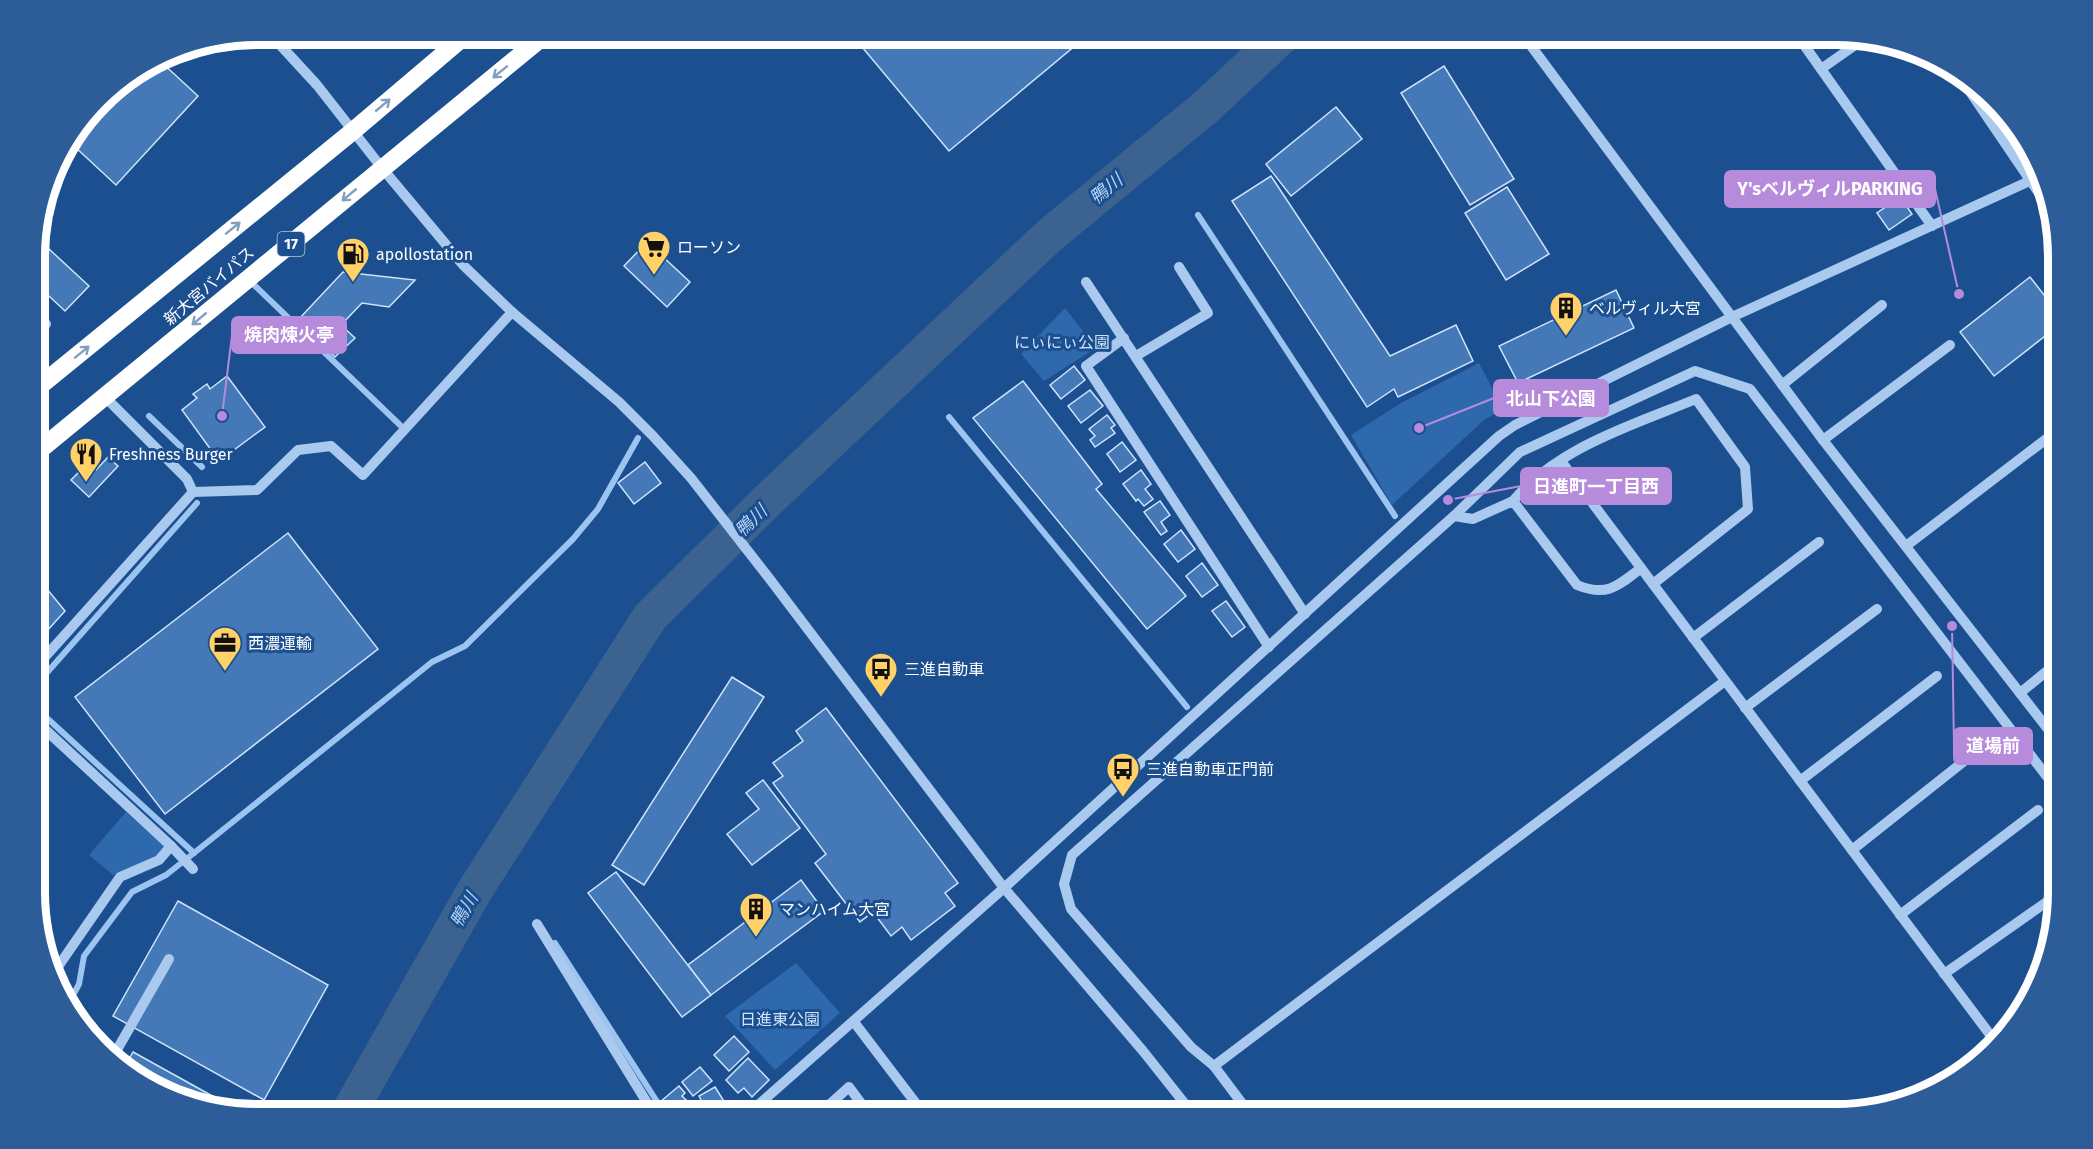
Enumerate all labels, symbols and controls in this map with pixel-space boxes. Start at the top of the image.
one-way arrow [492,65,508,78]
one-way arrow [375,98,391,111]
water label: 鴨川 [1085,168,1128,209]
callout: Y'sベルヴィルPARKING [1725,171,1935,207]
text: Y'sベルヴィルPARKING [1736,178,1923,200]
one-way arrow [341,189,357,202]
one-way arrow [225,222,241,235]
supermarket icon: ローソン [636,229,672,276]
road number: 17 [278,232,304,256]
fuel station icon: apollostation [335,236,371,283]
place label: ローソン [677,238,741,257]
street label: 新大宮バイパス [160,243,258,329]
place label: apollostation [376,245,473,264]
building icon: ベルヴィル大宮 [1548,290,1584,337]
place label: ベルヴィル大宮 [1589,299,1701,318]
one-way arrow [191,313,207,326]
callout: 焼肉煉火亭 [232,317,346,353]
text: 焼肉煉火亭 [244,324,334,346]
park label: にぃにぃ公園 [1014,333,1110,352]
one-way arrow [73,345,89,358]
callout: 北山下公園 [1494,380,1608,416]
text: 北山下公園 [1506,388,1596,410]
restaurant icon: Freshness Burger [68,436,104,483]
place label: Freshness Burger [109,445,233,464]
callout: 日進町一丁目西 [1521,468,1671,504]
text: 日進町一丁目西 [1533,476,1659,498]
water label: 鴨川 [730,499,773,541]
office icon: 西濃運輸 [207,625,243,672]
place label: 西濃運輸 [248,634,312,653]
bus stop icon: 三進自動車 [863,651,899,698]
place label: 三進自動車 [904,660,984,679]
callout: 道場前 [1954,728,2032,764]
text: 道場前 [1966,735,2020,757]
bus stop icon: 三進自動車正門前 [1105,751,1141,798]
place label: 三進自動車正門前 [1146,760,1274,779]
water label: 鴨川 [445,887,484,931]
building icon: マンハイム大宮 [738,891,774,938]
place label: マンハイム大宮 [779,900,890,919]
park label: 日進東公園 [740,1010,820,1029]

